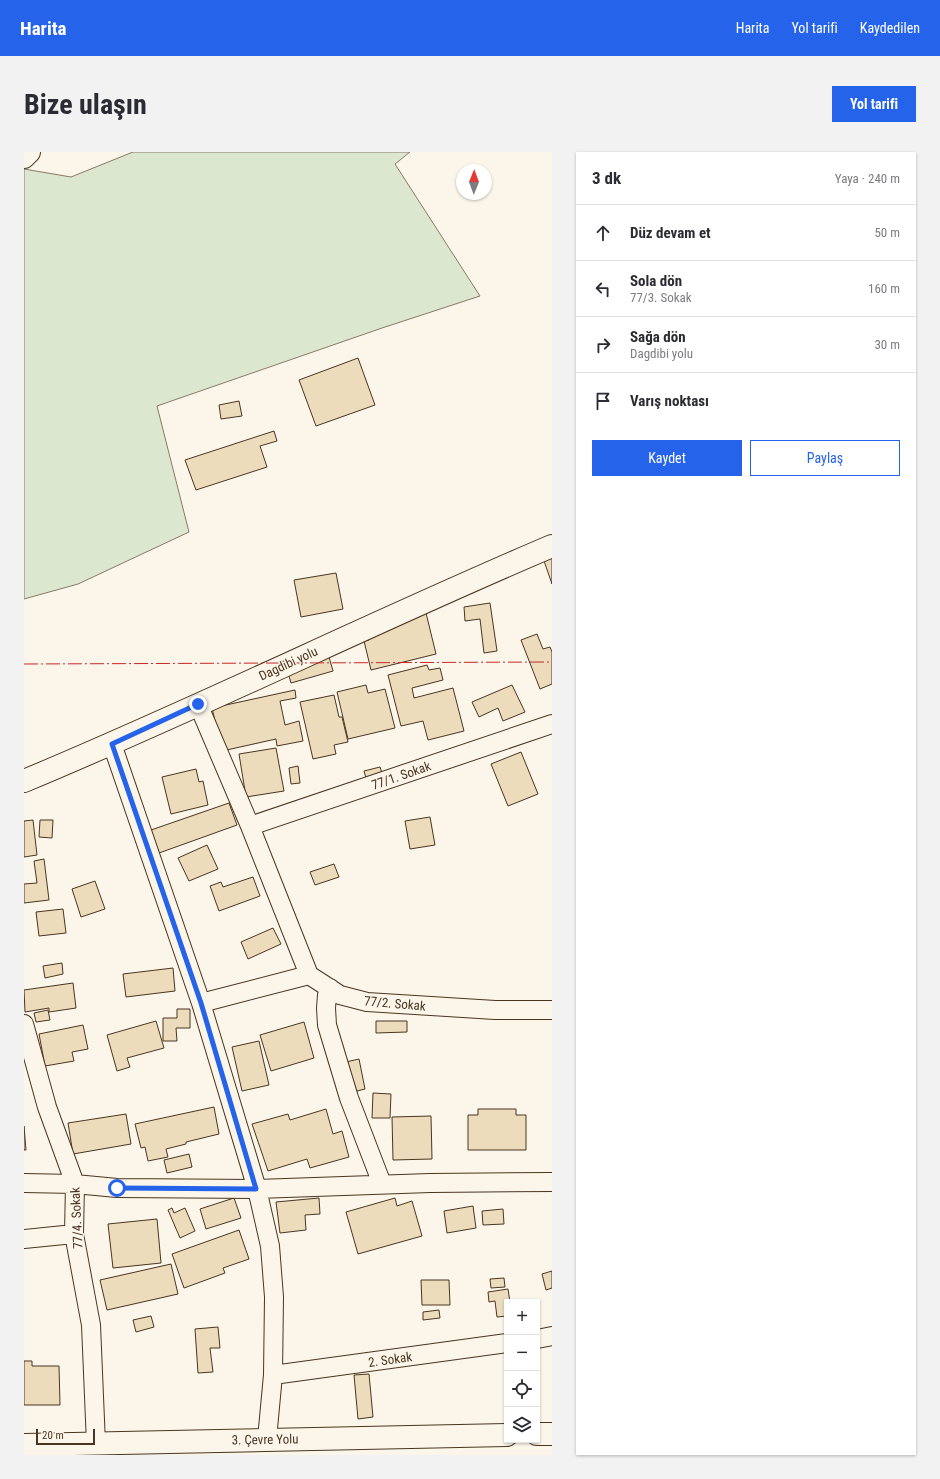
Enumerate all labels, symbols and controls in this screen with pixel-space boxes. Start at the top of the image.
text: Harita [20,17,66,40]
text: Harita [736,20,769,36]
text: Yol tarifi [791,20,838,36]
text: Kaydedilen [860,20,920,36]
button: Yol tarifi [832,86,916,122]
text: Bize ulaşın [24,88,147,121]
north arrow [456,164,492,200]
text: 3 dk [592,168,621,188]
text: Yaya · 240 m [835,171,900,186]
icon: ahead [592,222,614,244]
text: Düz devam et [630,224,711,242]
text: 50 m [874,225,900,240]
text: Sola dön [630,272,682,290]
icon: left [592,278,614,300]
text: 160 m [868,281,900,296]
text: 77/3. Sokak [630,290,692,305]
text: Sağa dön [630,328,686,346]
icon: right [592,334,614,356]
text: 30 m [874,337,900,352]
text: Dagdibi yolu [630,346,693,361]
icon: arrive [592,390,614,412]
text: Varış noktası [630,392,709,410]
button: Kaydet [592,440,742,476]
button: Paylaş [750,440,900,476]
street label: Dagdibi yolu [257,643,320,684]
route end [189,695,207,713]
street label: 77/1. Sokak [370,758,433,793]
street label: 77/2. Sokak [364,993,426,1014]
route start [108,1179,126,1197]
street label: 77/4. Sokak [67,1187,86,1249]
map controls [504,1299,540,1443]
button: + [504,1299,540,1335]
button: − [504,1335,540,1371]
street label: 2. Sokak [367,1349,413,1370]
button: locate [504,1371,540,1407]
button: layers [504,1407,540,1443]
scale bar [36,1427,95,1446]
text: 20 m [42,1429,64,1442]
street label: 3. Çevre Yolu [231,1431,299,1448]

